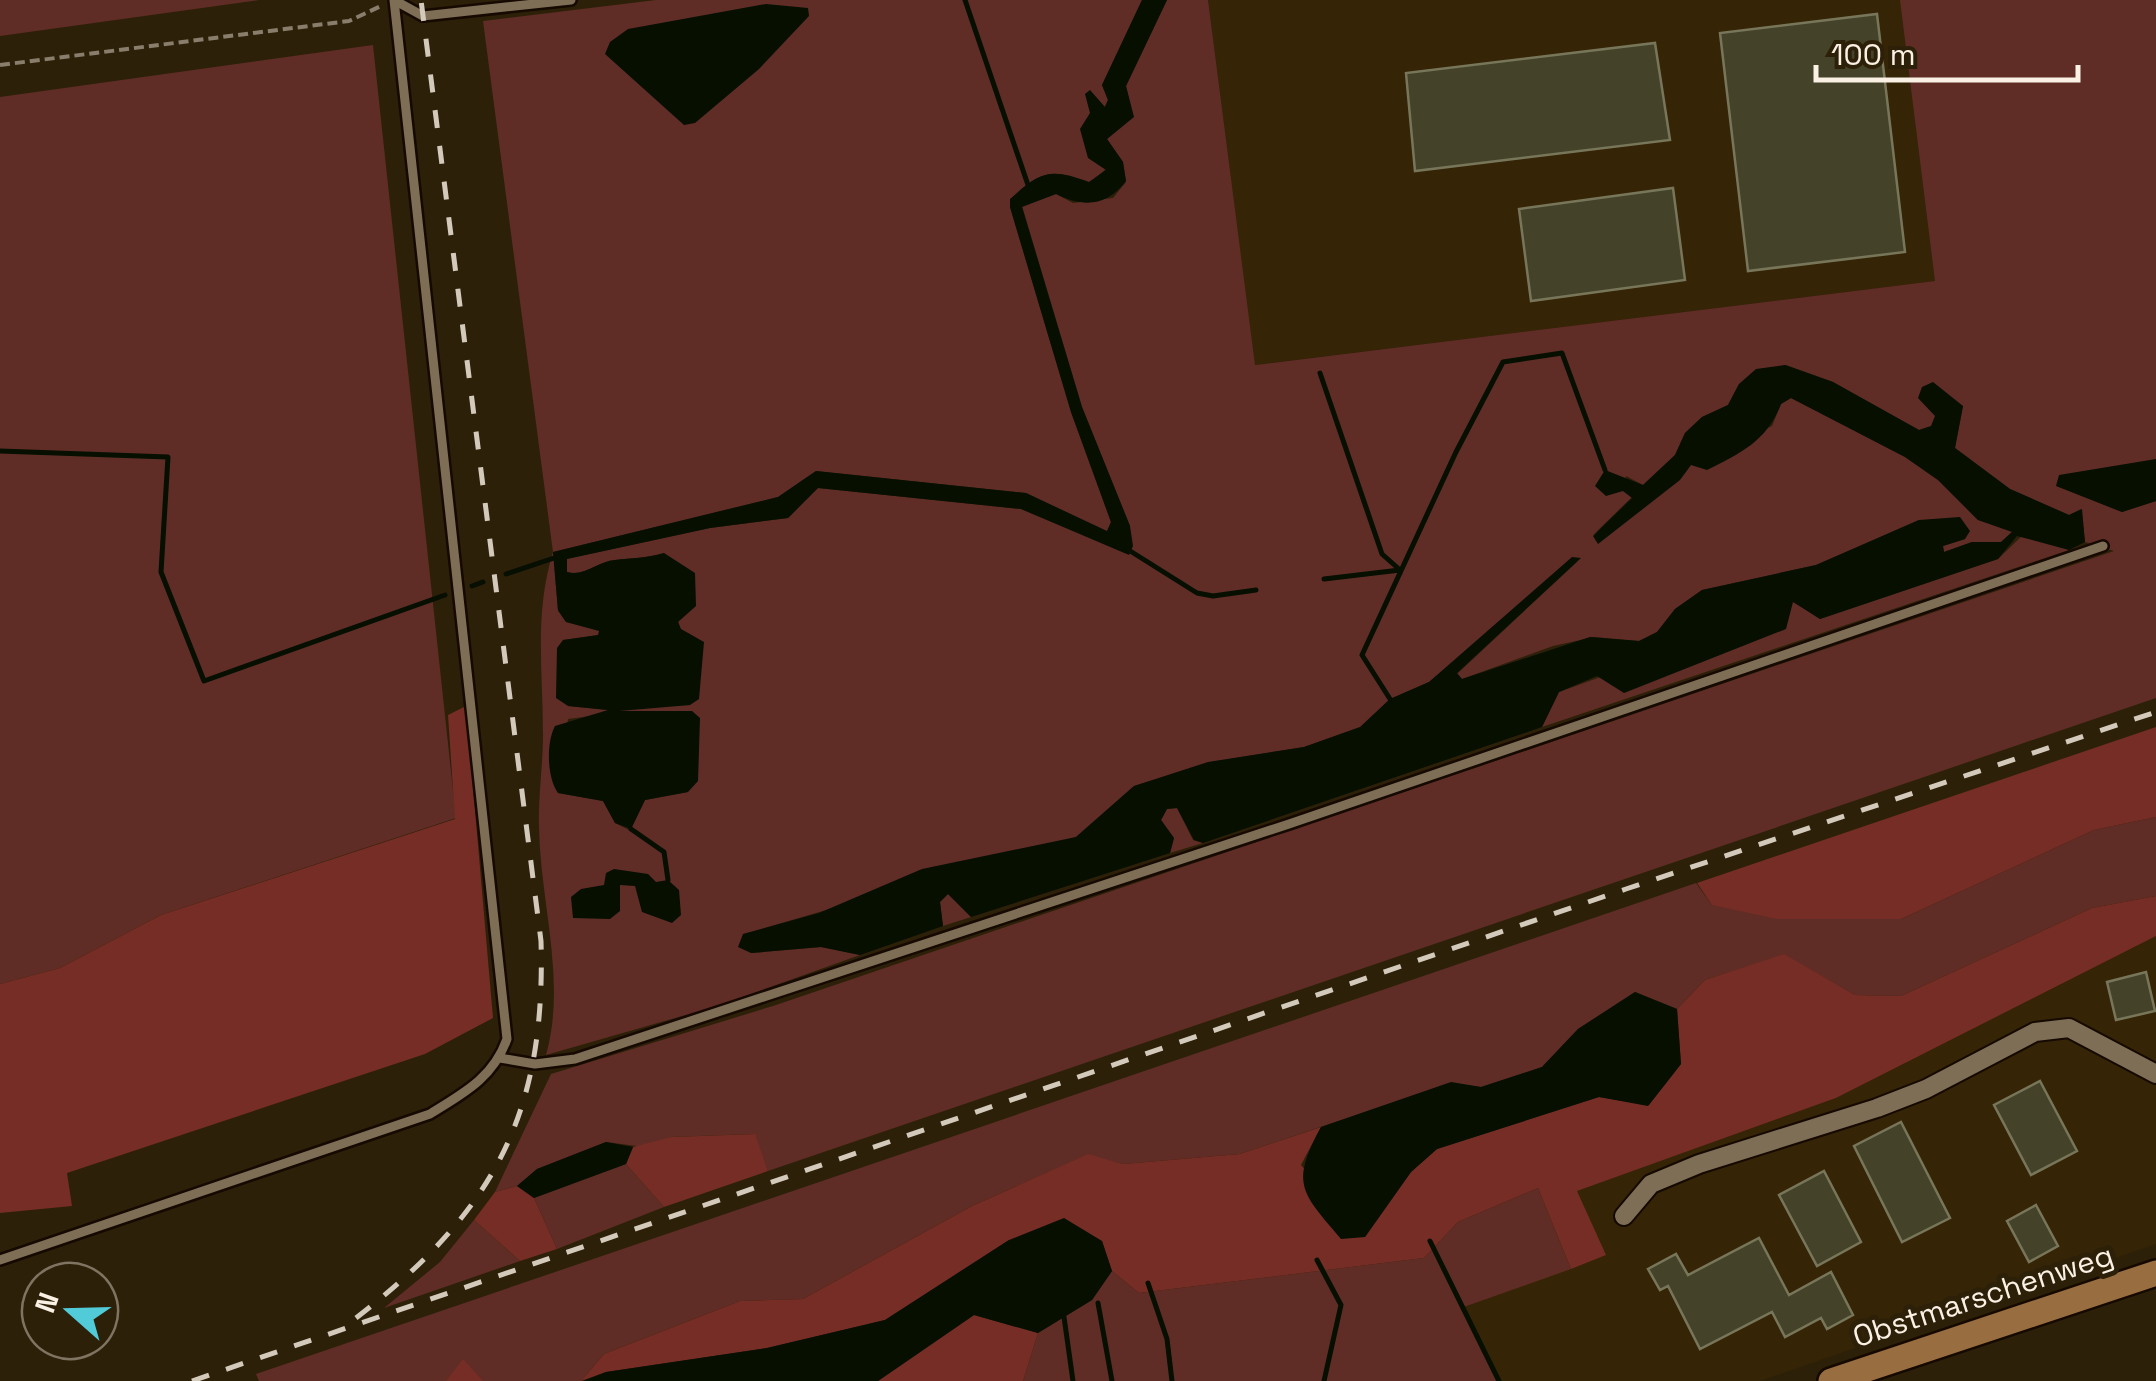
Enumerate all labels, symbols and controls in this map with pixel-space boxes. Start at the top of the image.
scale bar [1816,20,2078,82]
text: 100 m [1831,35,1916,74]
street label: Obstmarschenweg [1848,1235,2118,1356]
north arrow [20,1261,120,1361]
text: N [26,1287,67,1317]

